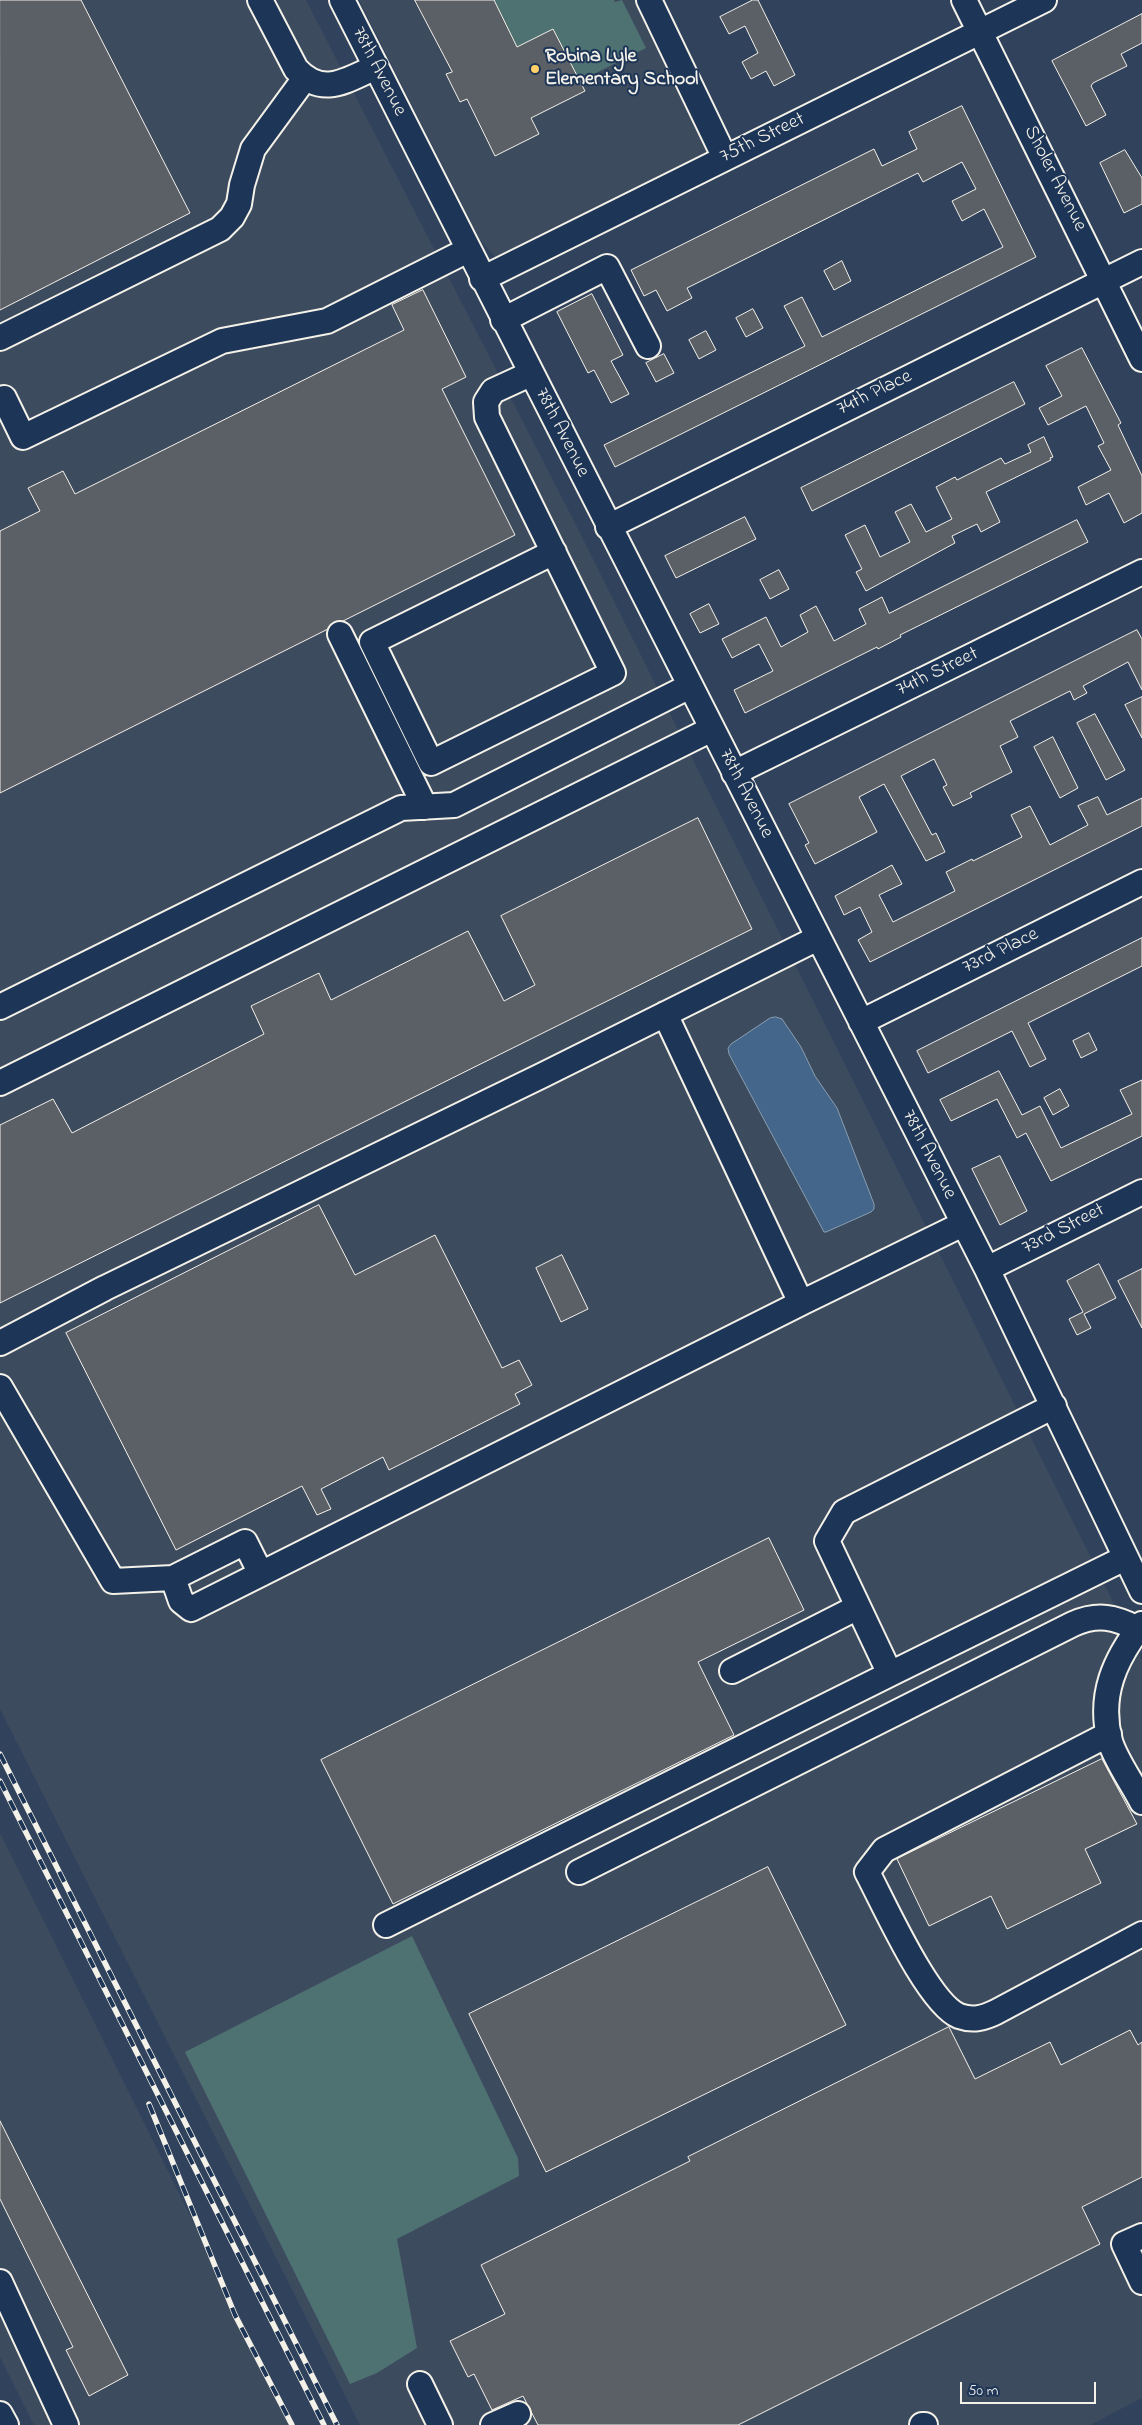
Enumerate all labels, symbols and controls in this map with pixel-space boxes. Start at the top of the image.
street label: 78th Avenue [345,23,411,121]
place label: Robina Lyle Elementary School [545,46,698,93]
marker: Robina Lyle Elementary School [529,63,541,75]
street label: 75th Street [717,108,809,170]
street label: Sholer Avenue [1017,122,1091,236]
street label: 74th Place [834,366,916,422]
street label: 78th Avenue [528,384,594,482]
street label: 74th Street [893,643,983,703]
street label: 78th Avenue [712,745,778,843]
street label: 73rd Place [959,923,1043,981]
street label: 78th Avenue [895,1106,961,1204]
street label: 73rd Street [1019,1199,1109,1261]
scale bar [962,2372,1098,2404]
text: 50 m [968,2380,998,2402]

